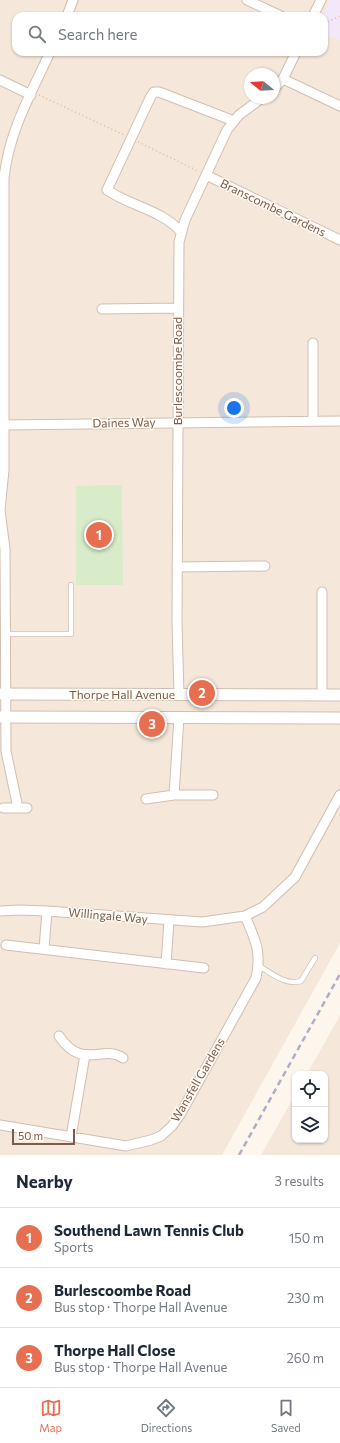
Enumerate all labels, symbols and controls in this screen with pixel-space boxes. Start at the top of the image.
search box [12,12,328,56]
icon: search [26,23,48,45]
text: Search here [58,25,137,43]
north arrow [244,68,280,104]
street label: Branscombe Gardens [218,175,328,239]
street label: Burlescoombe Road [170,317,184,425]
your location [224,398,244,418]
street label: Daines Way [92,414,156,430]
pin: 1 [86,520,112,550]
pin: 2 [189,678,215,708]
street label: Thorpe Hall Avenue [69,687,175,701]
pin: 3 [139,709,165,739]
street label: Willingale Way [68,905,148,925]
street label: Wansfell Gardens [167,1035,227,1124]
map controls [292,1071,328,1143]
button: locate [292,1071,328,1107]
button: layers [292,1107,328,1143]
scale bar [12,1127,75,1146]
text: 50 m [18,1129,43,1142]
text: Nearby [16,1171,73,1192]
text: 3 results [275,1173,324,1189]
text: Southend Lawn Tennis Club [54,1221,244,1239]
text: 1 [26,1230,32,1246]
text: 150 m [289,1230,324,1246]
text: Sports [54,1239,94,1255]
text: Burlescoombe Road [54,1281,191,1299]
text: 2 [25,1290,33,1306]
text: 230 m [287,1290,324,1306]
text: Bus stop · Thorpe Hall Avenue [54,1299,227,1315]
text: Thorpe Hall Close [54,1341,175,1359]
text: 3 [25,1350,33,1366]
text: 260 m [287,1350,324,1366]
text: Bus stop · Thorpe Hall Avenue [54,1359,227,1375]
tab: Map [39,1397,62,1434]
tab: Directions [141,1397,192,1434]
tab: Saved [271,1397,301,1434]

